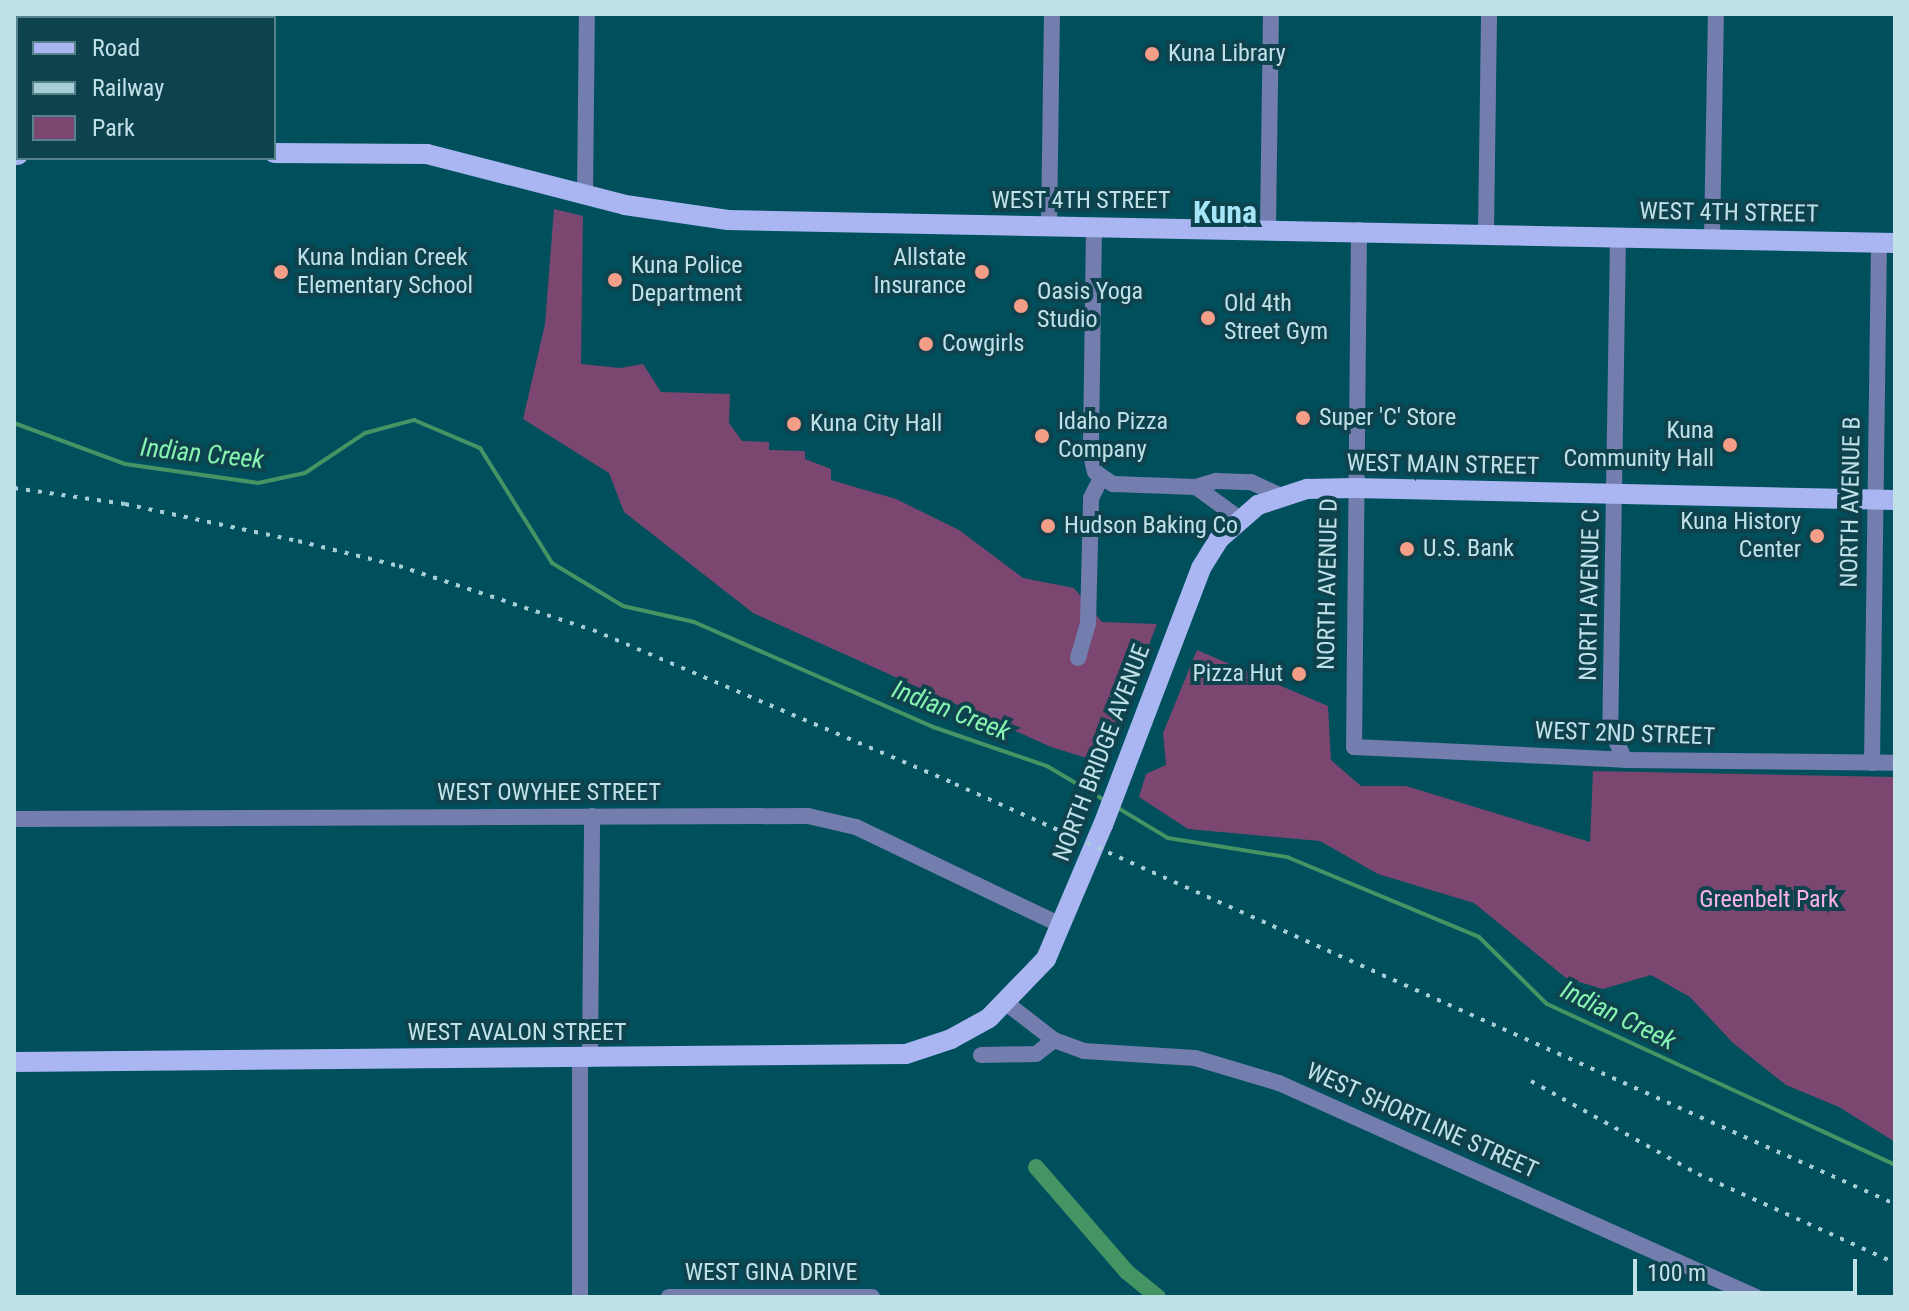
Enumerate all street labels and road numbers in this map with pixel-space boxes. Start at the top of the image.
street label: WEST 4TH STREET [991,187,1171,215]
street label: WEST 4TH STREET [1639,197,1819,229]
street label: NORTH AVENUE B [1835,416,1867,588]
street label: WEST MAIN STREET [1346,449,1540,481]
street label: NORTH AVENUE D [1312,498,1344,670]
street label: NORTH AVENUE C [1574,509,1606,681]
street label: NORTH BRIDGE AVENUE [1047,641,1157,865]
street label: WEST 2ND STREET [1534,716,1716,752]
street label: WEST OWYHEE STREET [437,779,661,807]
street label: WEST AVALON STREET [407,1019,627,1047]
street label: WEST SHORTLINE STREET [1302,1057,1542,1185]
street label: WEST GINA DRIVE [684,1259,858,1287]

